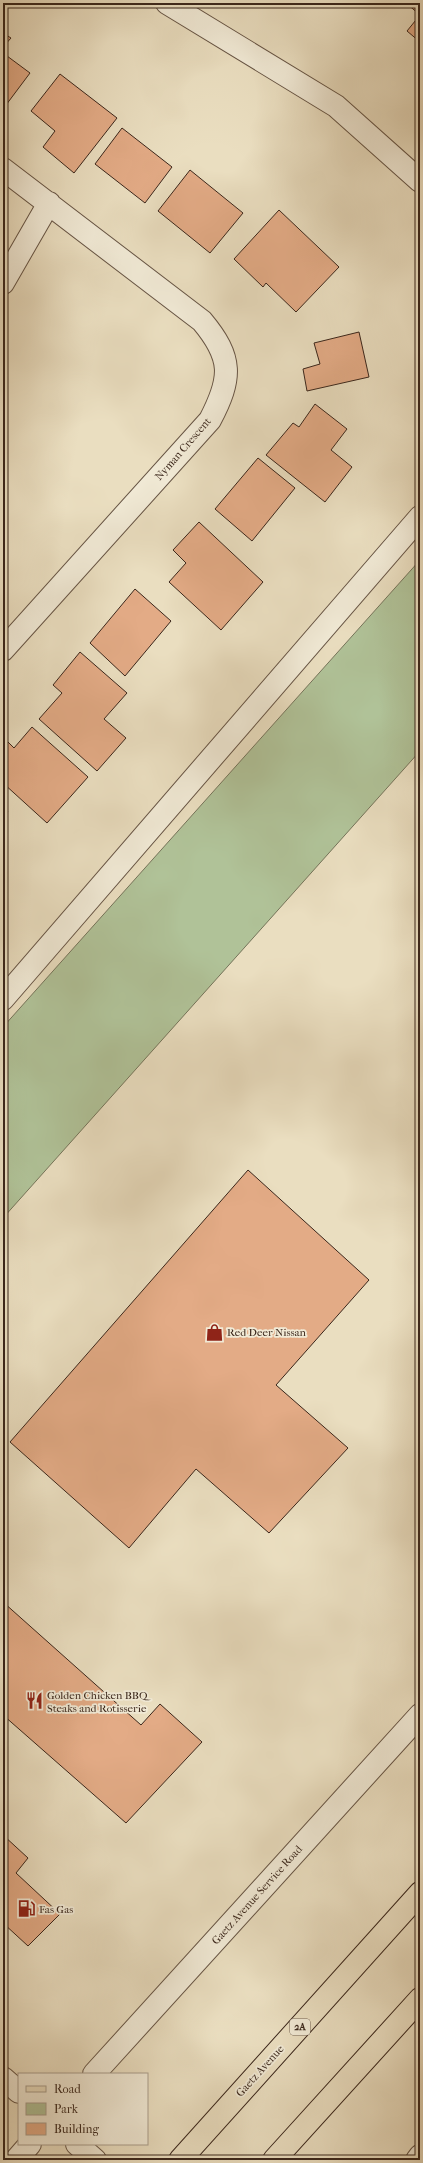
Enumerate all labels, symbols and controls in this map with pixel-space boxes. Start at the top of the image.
street label: Nyman Crescent [152,415,214,483]
shop icon: Red Deer Nissan [204,1322,224,1342]
place label: Red Deer Nissan [227,1326,307,1339]
place label: Golden Chicken BBQ Steaks and Rotisserie [47,1689,151,1715]
restaurant icon: Golden Chicken BBQ Steaks and Rotisserie [24,1691,44,1711]
street label: Gaetz Avenue Service Road [209,1842,306,1947]
fuel station icon: Fas Gas [16,1899,36,1919]
place label: Fas Gas [39,1903,73,1916]
road number: 2A [290,2019,310,2035]
street label: Gaetz Avenue [233,2042,287,2099]
legend [18,2073,148,2145]
text: Road [54,2082,81,2096]
text: Park [54,2102,79,2116]
text: Building [54,2122,99,2136]

